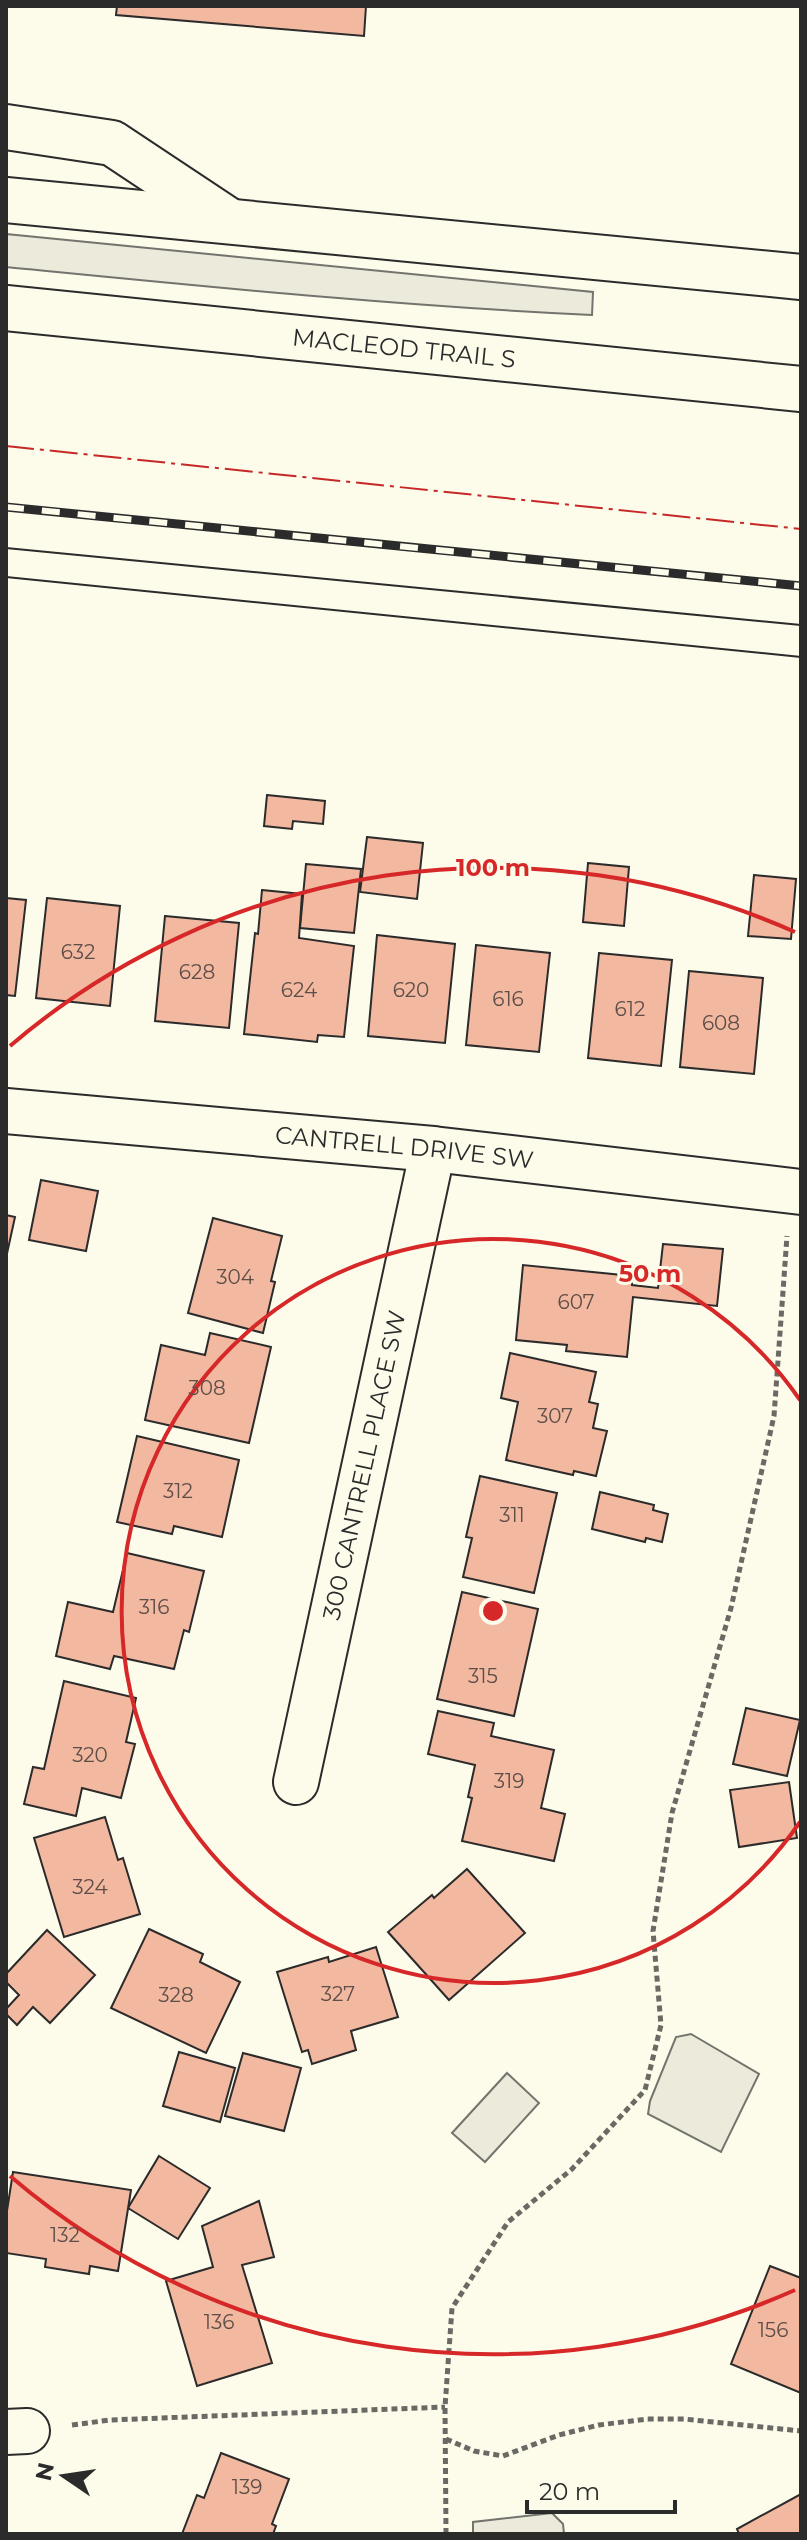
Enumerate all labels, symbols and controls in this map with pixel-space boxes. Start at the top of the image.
street label: MACLEOD TRAIL S [291,322,517,374]
text: 100 m [456,853,530,882]
house number: 632 [61,940,95,964]
house number: 628 [179,960,215,984]
house number: 624 [281,978,317,1002]
house number: 620 [393,978,429,1002]
house number: 616 [492,987,524,1011]
house number: 612 [615,997,645,1021]
house number: 608 [702,1011,740,1035]
street label: CANTRELL DRIVE SW [274,1120,535,1175]
text: 50 m [619,1259,681,1288]
house number: 304 [216,1265,254,1289]
house number: 607 [557,1290,595,1314]
street label: 300 CANTRELL PLACE SW [316,1308,412,1623]
house number: 308 [188,1376,226,1400]
house number: 307 [537,1404,573,1428]
house number: 312 [163,1479,193,1503]
house number: 311 [499,1503,525,1527]
house number: 316 [139,1595,169,1619]
centre of rings [479,1597,507,1625]
house number: 315 [468,1664,498,1688]
house number: 320 [72,1743,108,1767]
house number: 319 [494,1769,524,1793]
house number: 324 [72,1875,108,1899]
house number: 327 [321,1982,355,2006]
house number: 328 [158,1983,194,2007]
house number: 132 [50,2223,80,2247]
house number: 136 [204,2310,234,2334]
house number: 156 [758,2318,788,2342]
north arrow [24,2436,104,2516]
text: N [30,2460,60,2483]
scale bar [527,2464,675,2514]
house number: 139 [232,2475,262,2499]
text: 20 m [539,2477,600,2506]

